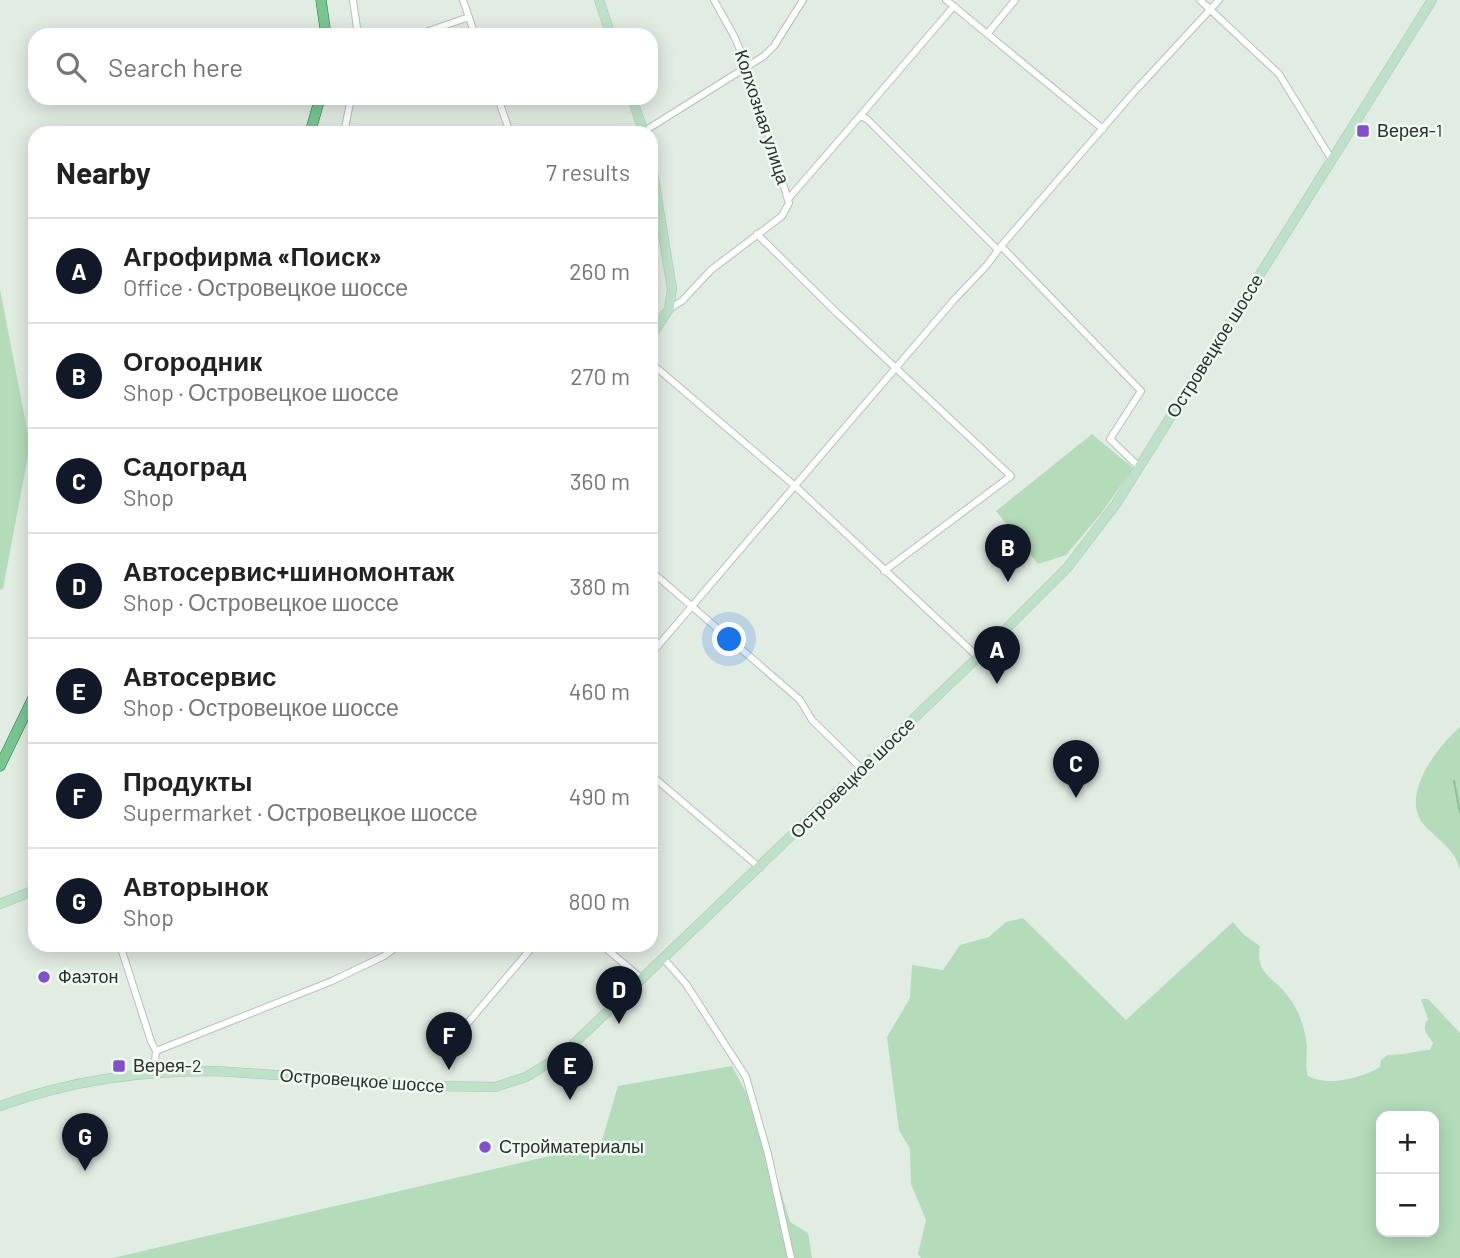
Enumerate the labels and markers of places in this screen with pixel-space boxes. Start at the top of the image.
place label: Верея-1 [1377,119,1442,141]
marker: Верея-1 [1355,123,1371,139]
pin: B [985,524,1031,582]
pin: A [974,626,1020,684]
pin: C [1053,740,1099,798]
place label: Фаэтон [58,965,118,987]
pin: D [596,966,642,1024]
marker: Фаэтон [36,969,52,985]
pin: F [426,1012,472,1070]
pin: E [547,1042,593,1100]
place label: Верея-2 [133,1054,202,1076]
marker: Верея-2 [111,1058,127,1074]
pin: G [62,1113,108,1171]
place label: Стройматериалы [499,1135,644,1157]
marker: Стройматериалы [477,1139,493,1155]

